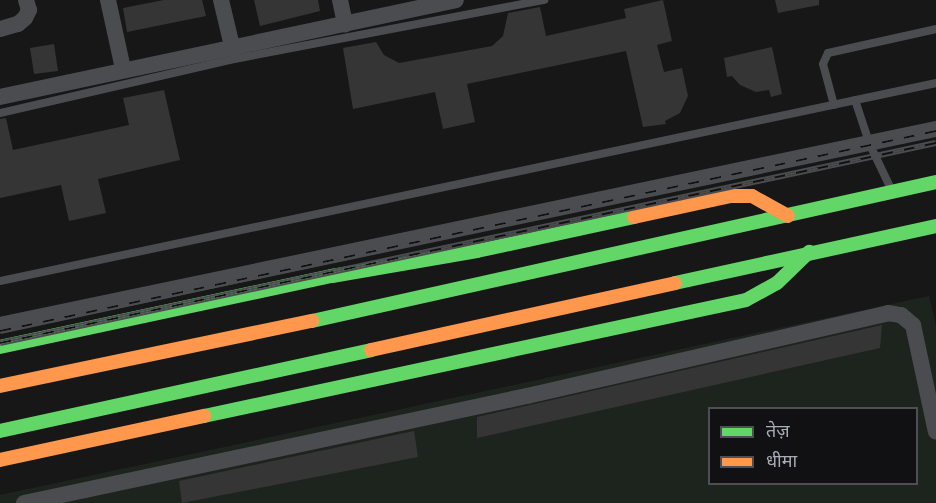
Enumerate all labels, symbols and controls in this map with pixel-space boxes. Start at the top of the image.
legend [708,407,918,485]
text: तेज़ [766,420,790,442]
text: धीमा [766,450,797,472]

